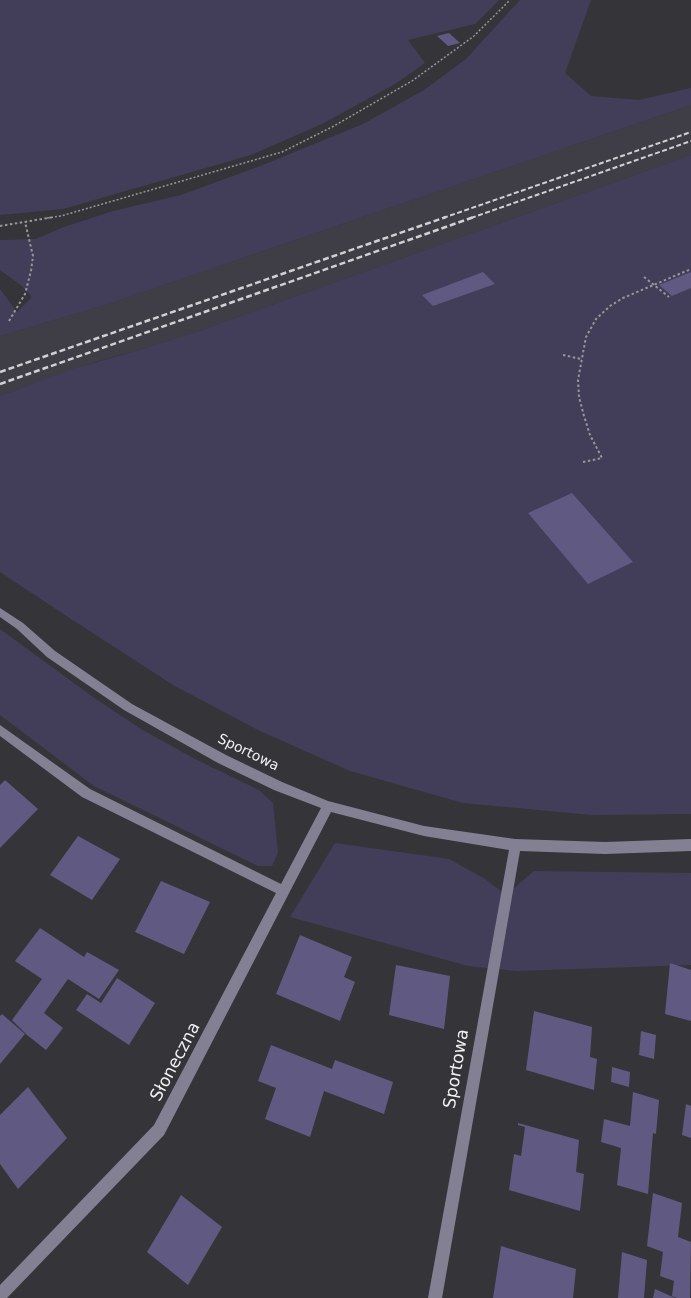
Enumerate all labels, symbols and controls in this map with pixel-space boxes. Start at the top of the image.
street label: Sportowa [215,731,281,775]
street label: Słoneczna [147,1019,205,1105]
street label: Sportowa [440,1028,474,1110]

